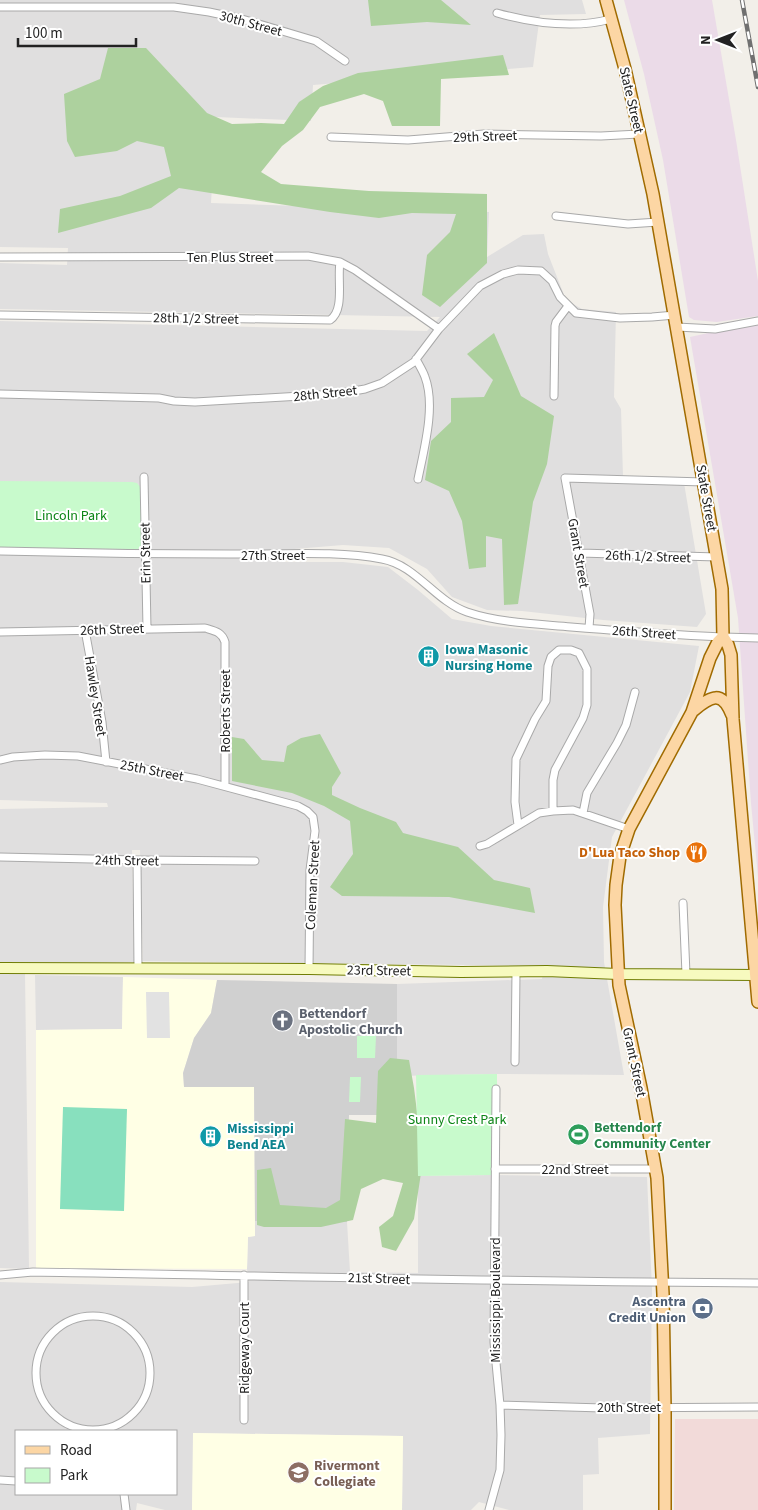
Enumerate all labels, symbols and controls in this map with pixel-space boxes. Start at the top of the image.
street label: 30th Street [217,6,285,42]
scale bar [18,15,135,47]
north arrow [693,15,743,65]
text: 100 m [25,23,63,44]
text: N [696,35,716,45]
street label: State Street [614,65,648,136]
street label: 29th Street [453,126,518,148]
street label: Ten Plus Street [187,248,274,268]
street label: 28th 1/2 Street [153,308,239,330]
street label: 28th Street [292,381,358,407]
street label: State Street [690,463,722,534]
park label: Lincoln Park [35,506,107,526]
street label: Grant Street [562,517,594,590]
street label: Erin Street [135,522,157,584]
street label: 27th Street [241,546,305,566]
street label: 26th 1/2 Street [605,546,691,568]
street label: 26th Street [80,619,145,641]
street label: 26th Street [611,621,677,645]
place label: Iowa Masonic Nursing Home [445,640,533,676]
building icon: Iowa Masonic Nursing Home [417,645,441,669]
street label: Hawley Street [79,654,111,738]
street label: Roberts Street [216,669,236,753]
street label: 25th Street [118,755,185,787]
street label: Coleman Street [301,839,325,931]
restaurant icon: D'Lua Taco Shop [684,840,708,864]
place label: D'Lua Taco Shop [579,843,680,863]
street label: 24th Street [95,850,159,872]
street label: 23rd Street [347,960,412,982]
place label: Bettendorf Apostolic Church [298,1004,403,1040]
church icon: Bettendorf Apostolic Church [271,1009,295,1033]
street label: Grant Street [617,1026,651,1099]
park label: Sunny Crest Park [408,1110,506,1130]
place label: Bettendorf Community Center [594,1118,711,1154]
place label: Mississippi Bend AEA [227,1119,294,1155]
sports icon: Bettendorf Community Center [566,1123,590,1147]
building icon: Mississippi Bend AEA [199,1124,223,1148]
street label: 22nd Street [541,1160,609,1180]
street label: Mississippi Boulevard [486,1237,506,1363]
street label: 21st Street [348,1268,411,1290]
place label: Ascentra Credit Union [608,1292,686,1328]
bank icon: Ascentra Credit Union [690,1297,714,1321]
street label: Ridgeway Court [235,1302,255,1394]
street label: 20th Street [597,1398,661,1418]
legend [15,1430,178,1495]
text: Road [60,1440,92,1461]
place label: Rivermont Collegiate [314,1456,380,1492]
school or university icon: Rivermont Collegiate [286,1461,310,1485]
text: Park [60,1465,89,1486]

